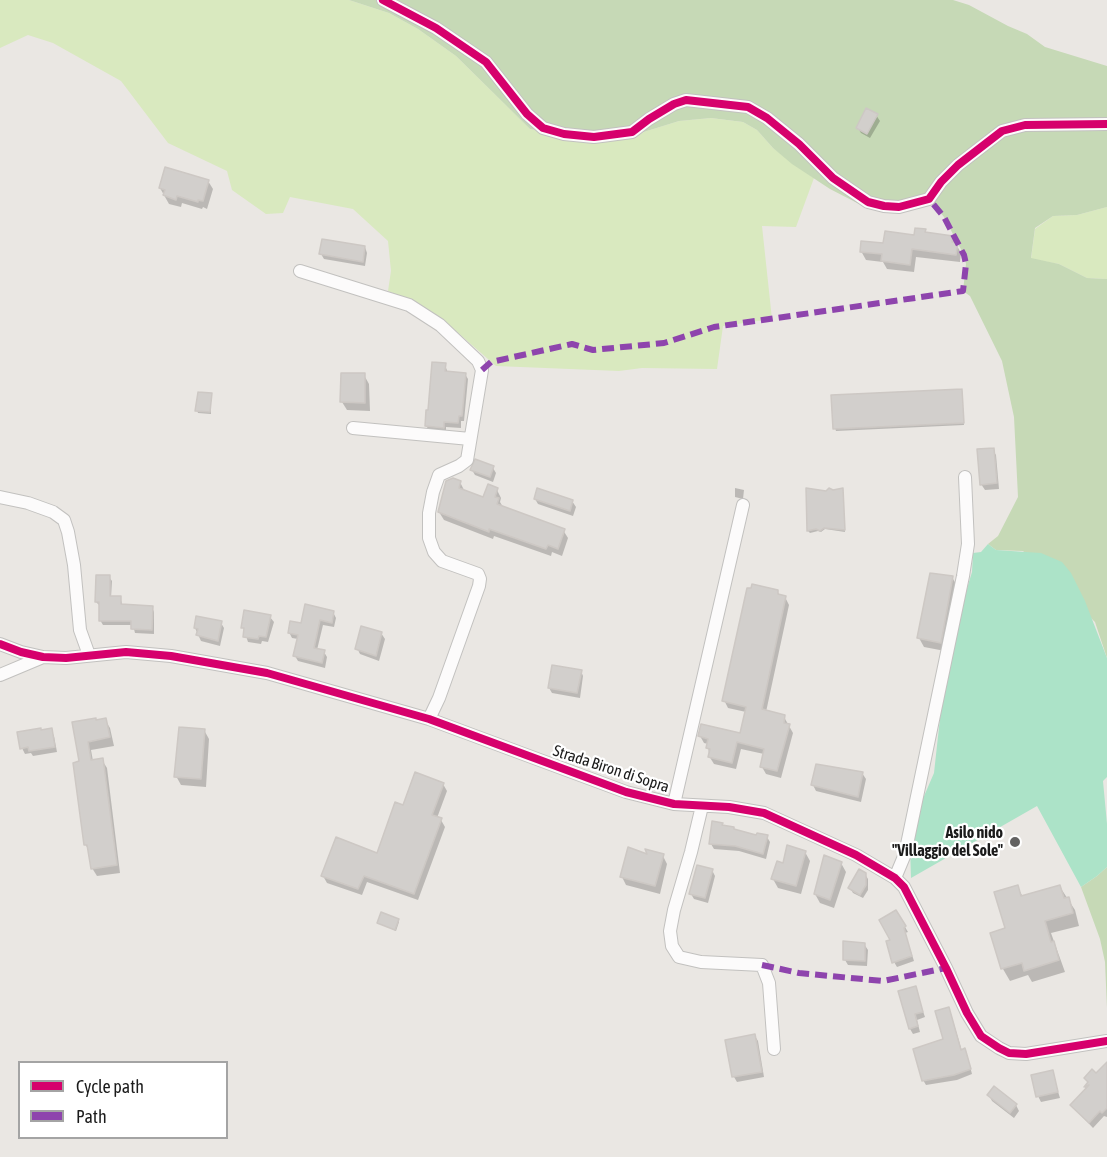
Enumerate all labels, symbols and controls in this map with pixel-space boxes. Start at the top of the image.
street label: Strada Biron di Sopra [551,741,671,797]
place label: Asilo nido "Villaggio del Sole" [892,823,1003,861]
marker: Asilo nido "Villaggio del Sole" [1008,835,1022,849]
legend [18,1061,228,1139]
text: Cycle path [76,1076,144,1097]
text: Path [76,1106,107,1127]

